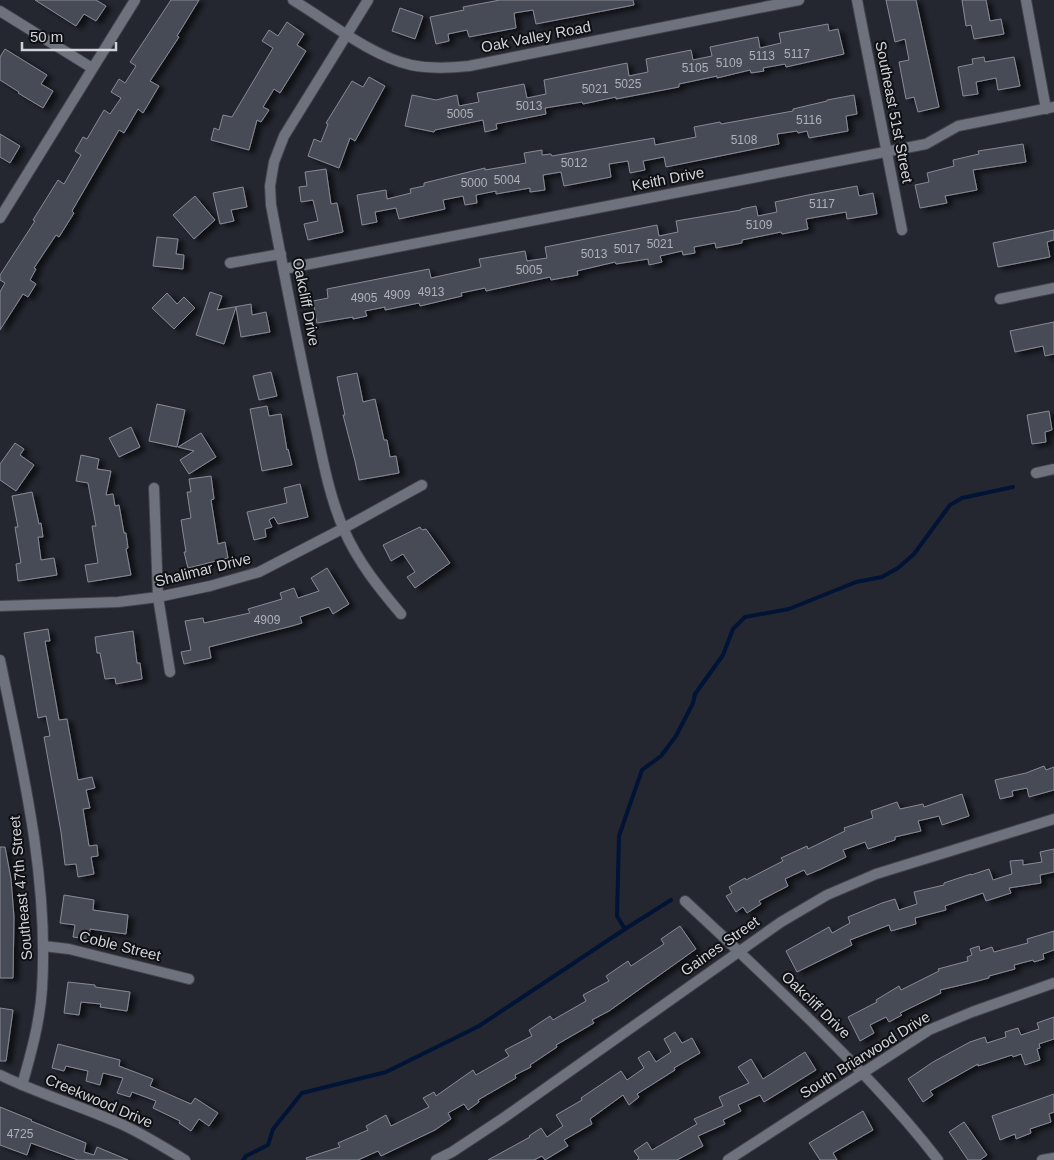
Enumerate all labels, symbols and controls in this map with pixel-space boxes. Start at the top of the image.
street label: Oak Valley Road [480,18,592,55]
scale bar [22,20,116,52]
text: 50 m [30,28,63,45]
street label: Southeast 51st Street [872,39,917,185]
house number: 5117 [784,47,810,61]
house number: 5113 [749,49,775,63]
house number: 5109 [716,56,743,70]
house number: 5105 [682,61,709,75]
house number: 5025 [615,77,642,91]
house number: 5021 [582,82,609,96]
house number: 5013 [516,99,543,113]
house number: 5005 [447,107,474,121]
house number: 5116 [796,113,822,127]
house number: 5108 [731,133,758,147]
house number: 5012 [561,156,588,170]
street label: Keith Drive [630,163,706,194]
house number: 5004 [494,173,521,187]
house number: 5000 [461,176,488,190]
house number: 5117 [809,197,835,211]
house number: 5109 [746,218,773,232]
house number: 5021 [647,237,674,251]
house number: 5017 [614,242,641,256]
house number: 5013 [581,247,608,261]
street label: Oakcliff Drive [290,257,323,347]
house number: 5005 [516,263,543,277]
house number: 4913 [418,285,445,299]
house number: 4909 [384,288,411,302]
house number: 4905 [351,291,378,305]
street label: Shalimar Drive [153,549,253,590]
house number: 4909 [254,613,281,627]
street label: Southeast 47th Street [6,814,35,961]
street label: Gaines Street [677,912,763,979]
street label: Coble Street [78,927,163,964]
street label: Oakcliff Drive [778,968,854,1042]
street label: South Briarwood Drive [797,1008,933,1102]
street label: Creekwood Drive [43,1070,155,1131]
house number: 4725 [7,1127,34,1141]

